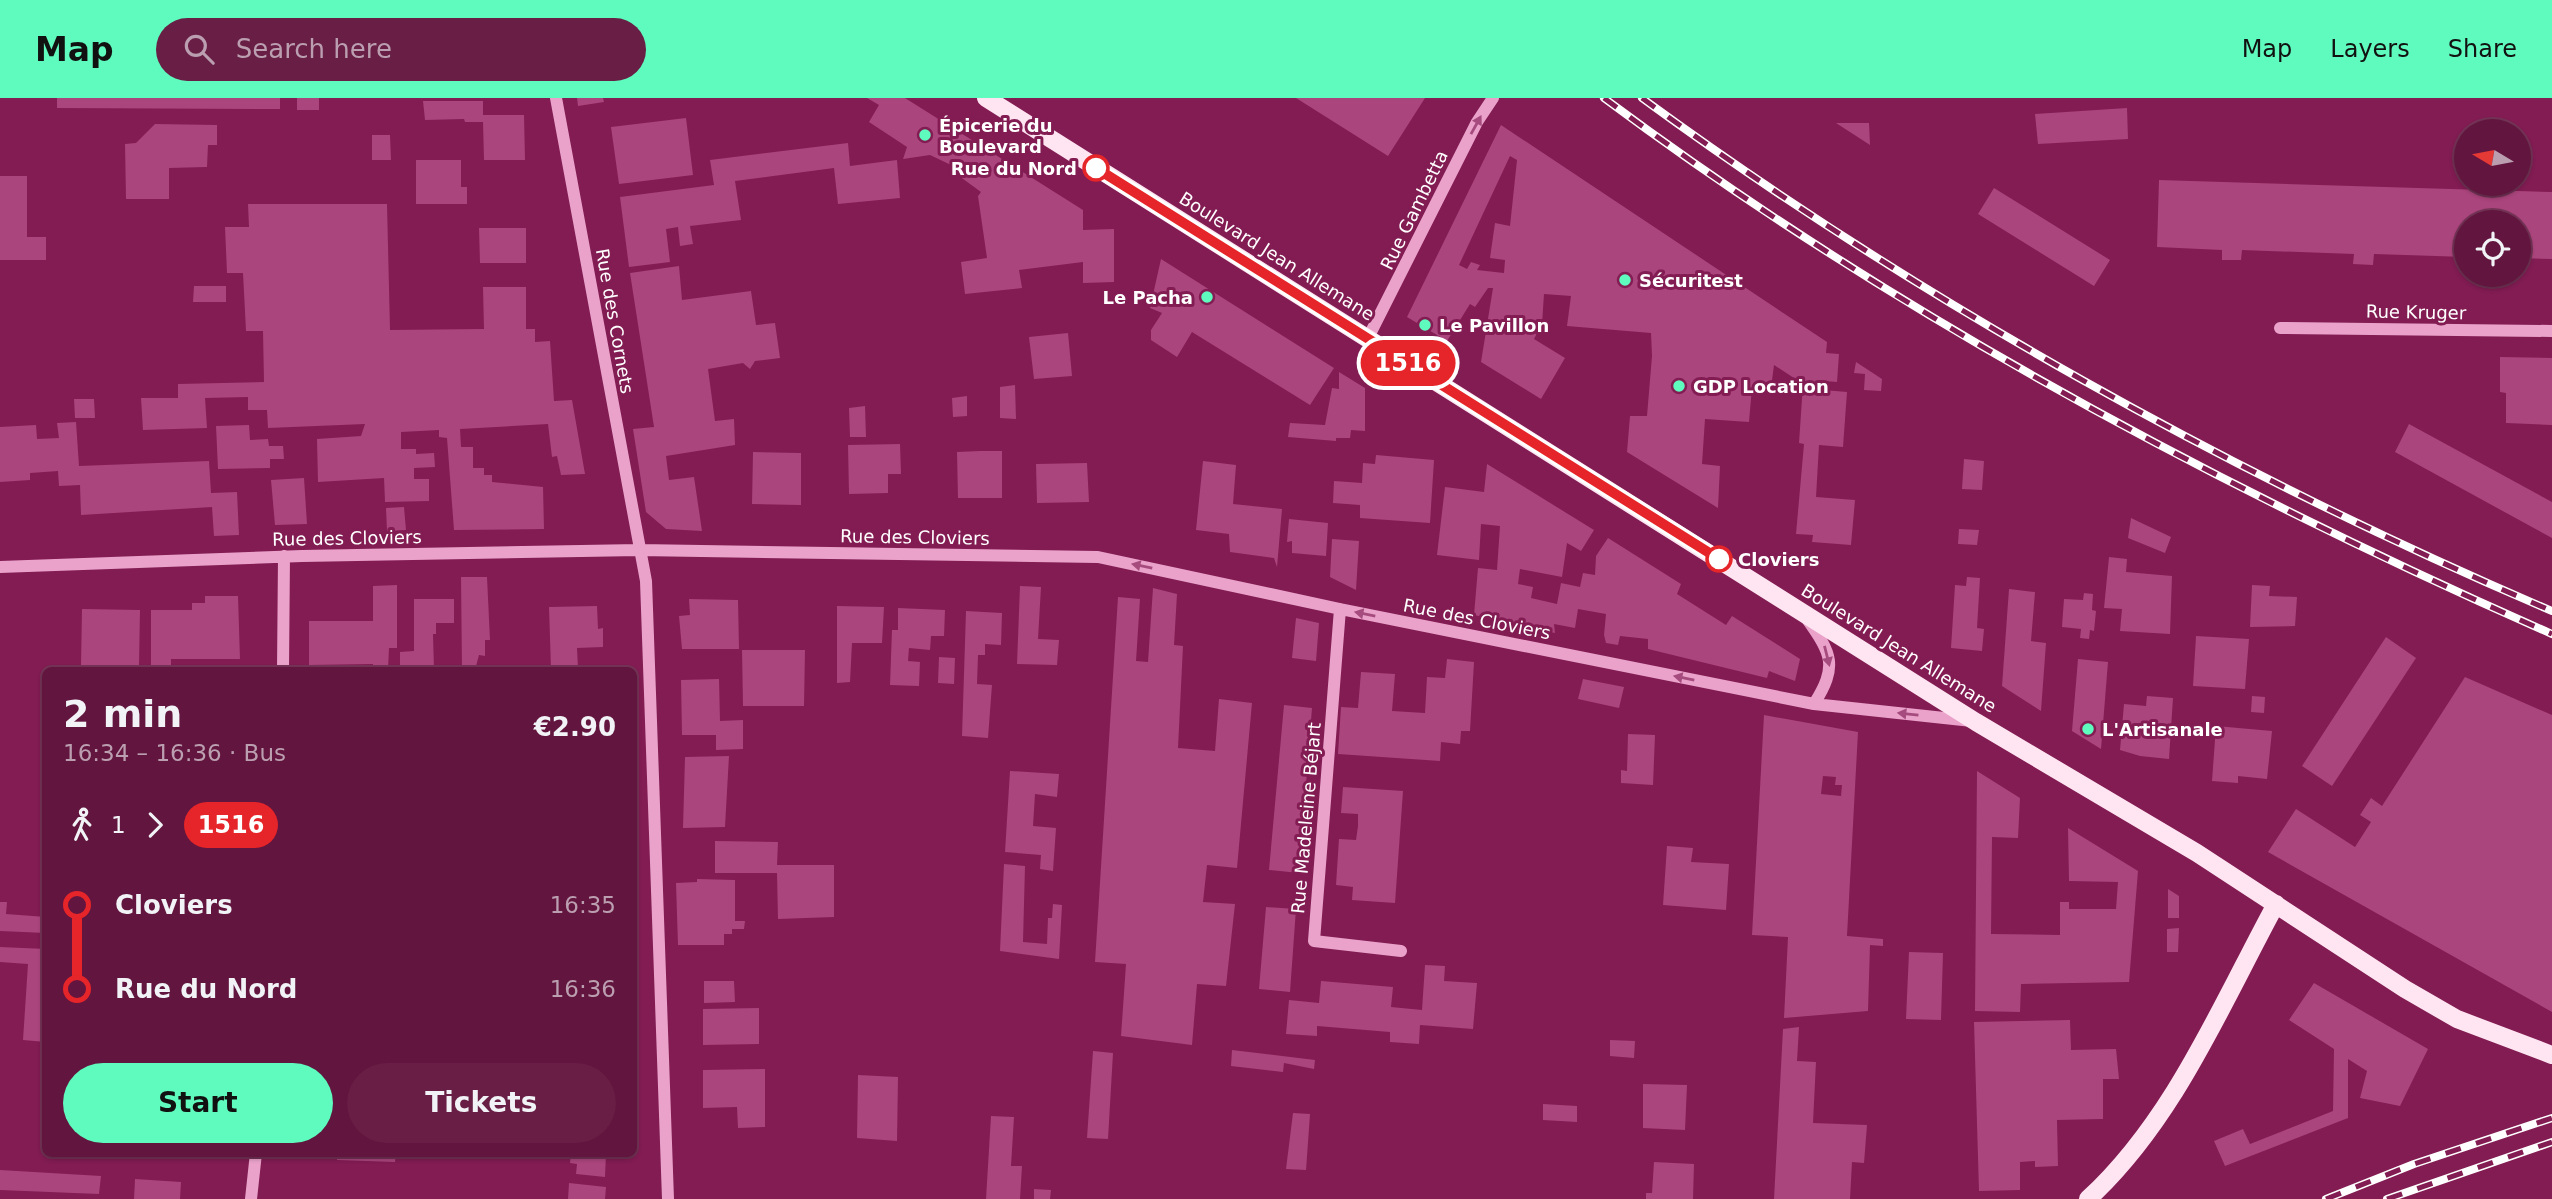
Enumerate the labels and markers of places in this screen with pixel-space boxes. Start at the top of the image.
place label: Épicerie du Boulevard [939,115,1052,157]
marker: Épicerie du Boulevard [917,127,933,143]
marker: Rue du Nord [1083,155,1109,181]
place label: Rue du Nord [951,158,1077,179]
place label: Sécuritest [1639,270,1743,291]
marker: Sécuritest [1617,272,1633,288]
place label: Le Pacha [1103,287,1193,308]
marker: Le Pacha [1199,289,1215,305]
place label: Le Pavillon [1439,315,1549,336]
marker: Le Pavillon [1417,317,1433,333]
place label: GDP Location [1693,376,1829,397]
marker: GDP Location [1671,378,1687,394]
marker: Cloviers [1706,546,1732,572]
place label: Cloviers [1738,549,1819,570]
place label: L'Artisanale [2102,719,2223,740]
marker: L'Artisanale [2080,721,2096,737]

